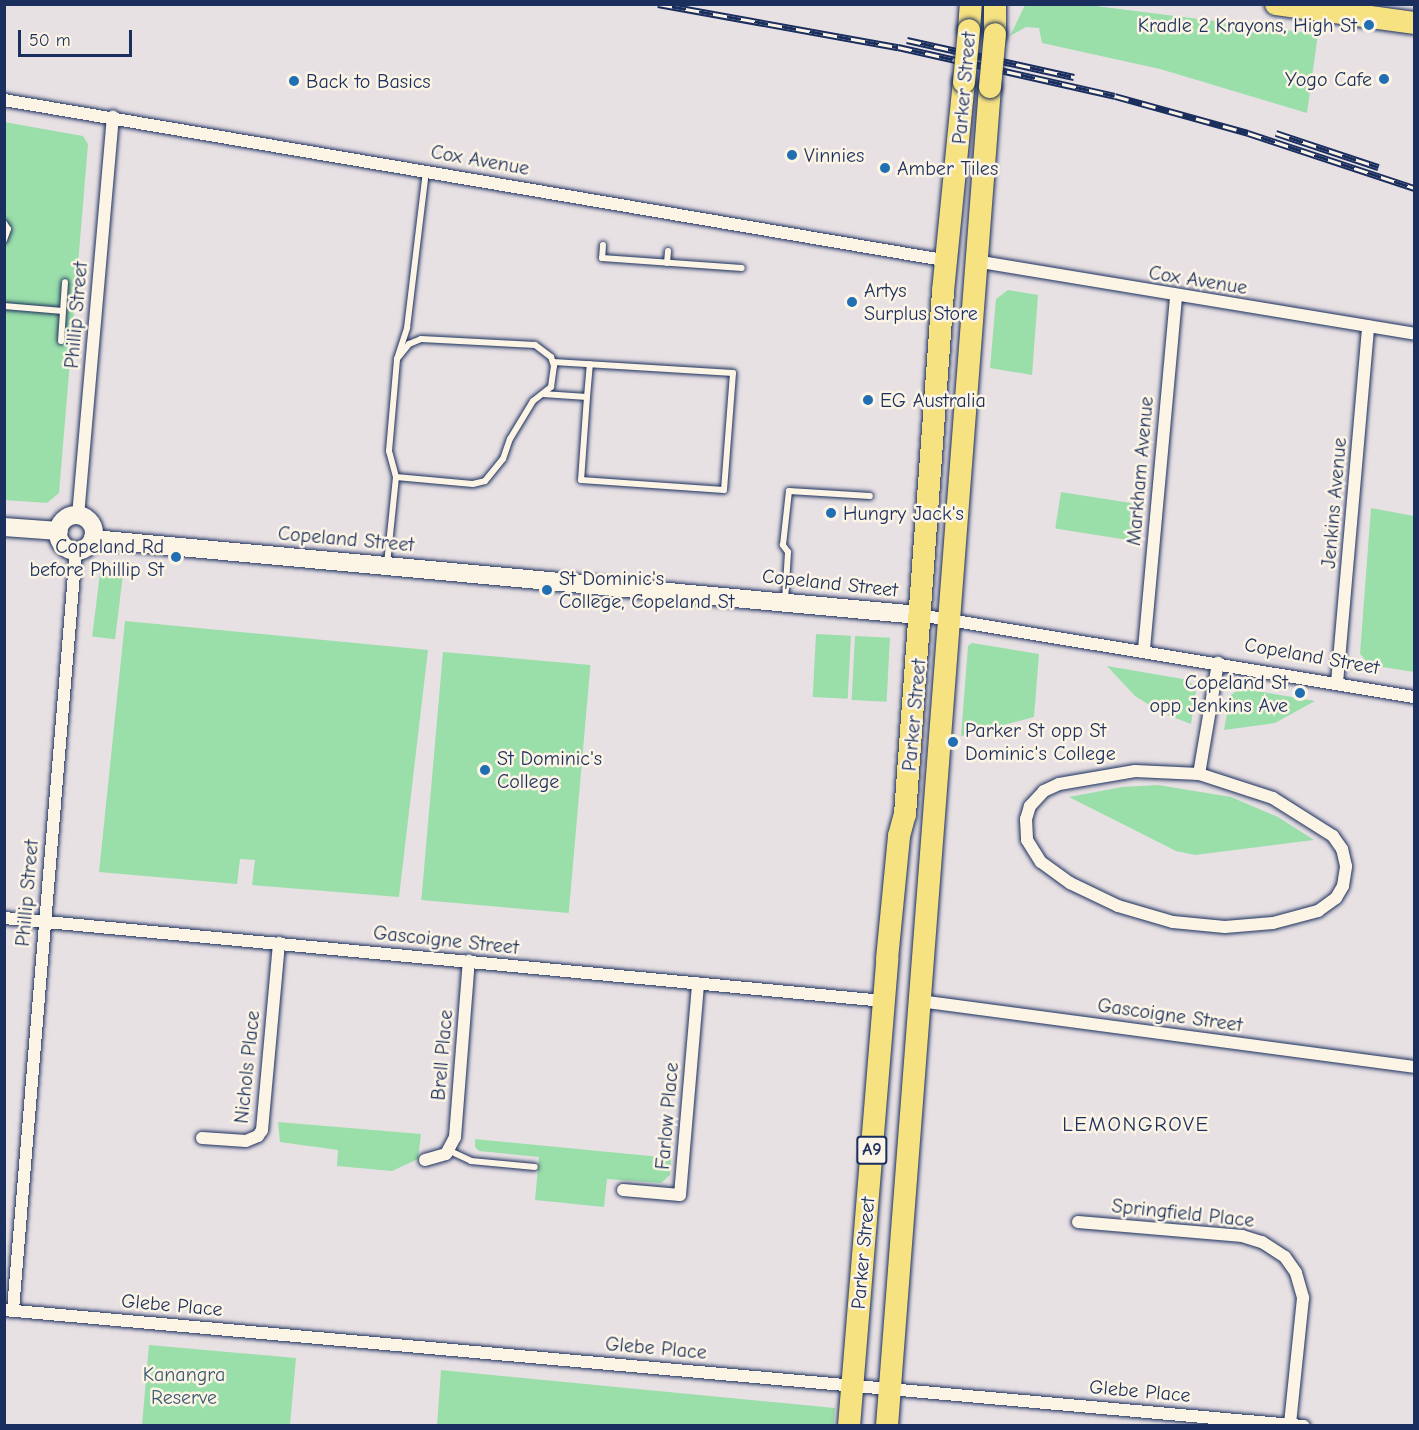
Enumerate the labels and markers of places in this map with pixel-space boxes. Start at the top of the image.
place label: Kradle 2 Krayons, High St [1138,13,1357,37]
marker: Kradle 2 Krayons, High St [1362,18,1376,32]
place label: Yogo Cafe [1285,67,1372,91]
place label: Back to Basics [306,69,431,93]
marker: Yogo Cafe [1377,72,1391,86]
marker: Back to Basics [287,74,301,88]
place label: Vinnies [804,143,864,167]
marker: Vinnies [785,148,799,162]
place label: Amber Tiles [897,156,998,180]
marker: Amber Tiles [878,161,892,175]
place label: Artys Surplus Store [864,278,978,325]
marker: Artys Surplus Store [845,295,859,309]
place label: EG Australia [880,388,986,412]
marker: EG Australia [861,393,875,407]
place label: Hungry Jack's [843,501,964,525]
marker: Hungry Jack's [824,506,838,520]
place label: Copeland Rd before Phillip St [29,534,164,581]
marker: Copeland Rd before Phillip St [169,550,183,564]
place label: St Dominic's College, Copeland St [559,566,735,613]
marker: St Dominic's College, Copeland St [540,583,554,597]
place label: Copeland St opp Jenkins Ave [1149,670,1288,717]
marker: Copeland St opp Jenkins Ave [1293,686,1307,700]
place label: Parker St opp St Dominic's College [965,718,1116,765]
marker: Parker St opp St Dominic's College [946,735,960,749]
place label: St Dominic's College [497,746,602,793]
marker: St Dominic's College [478,763,492,777]

